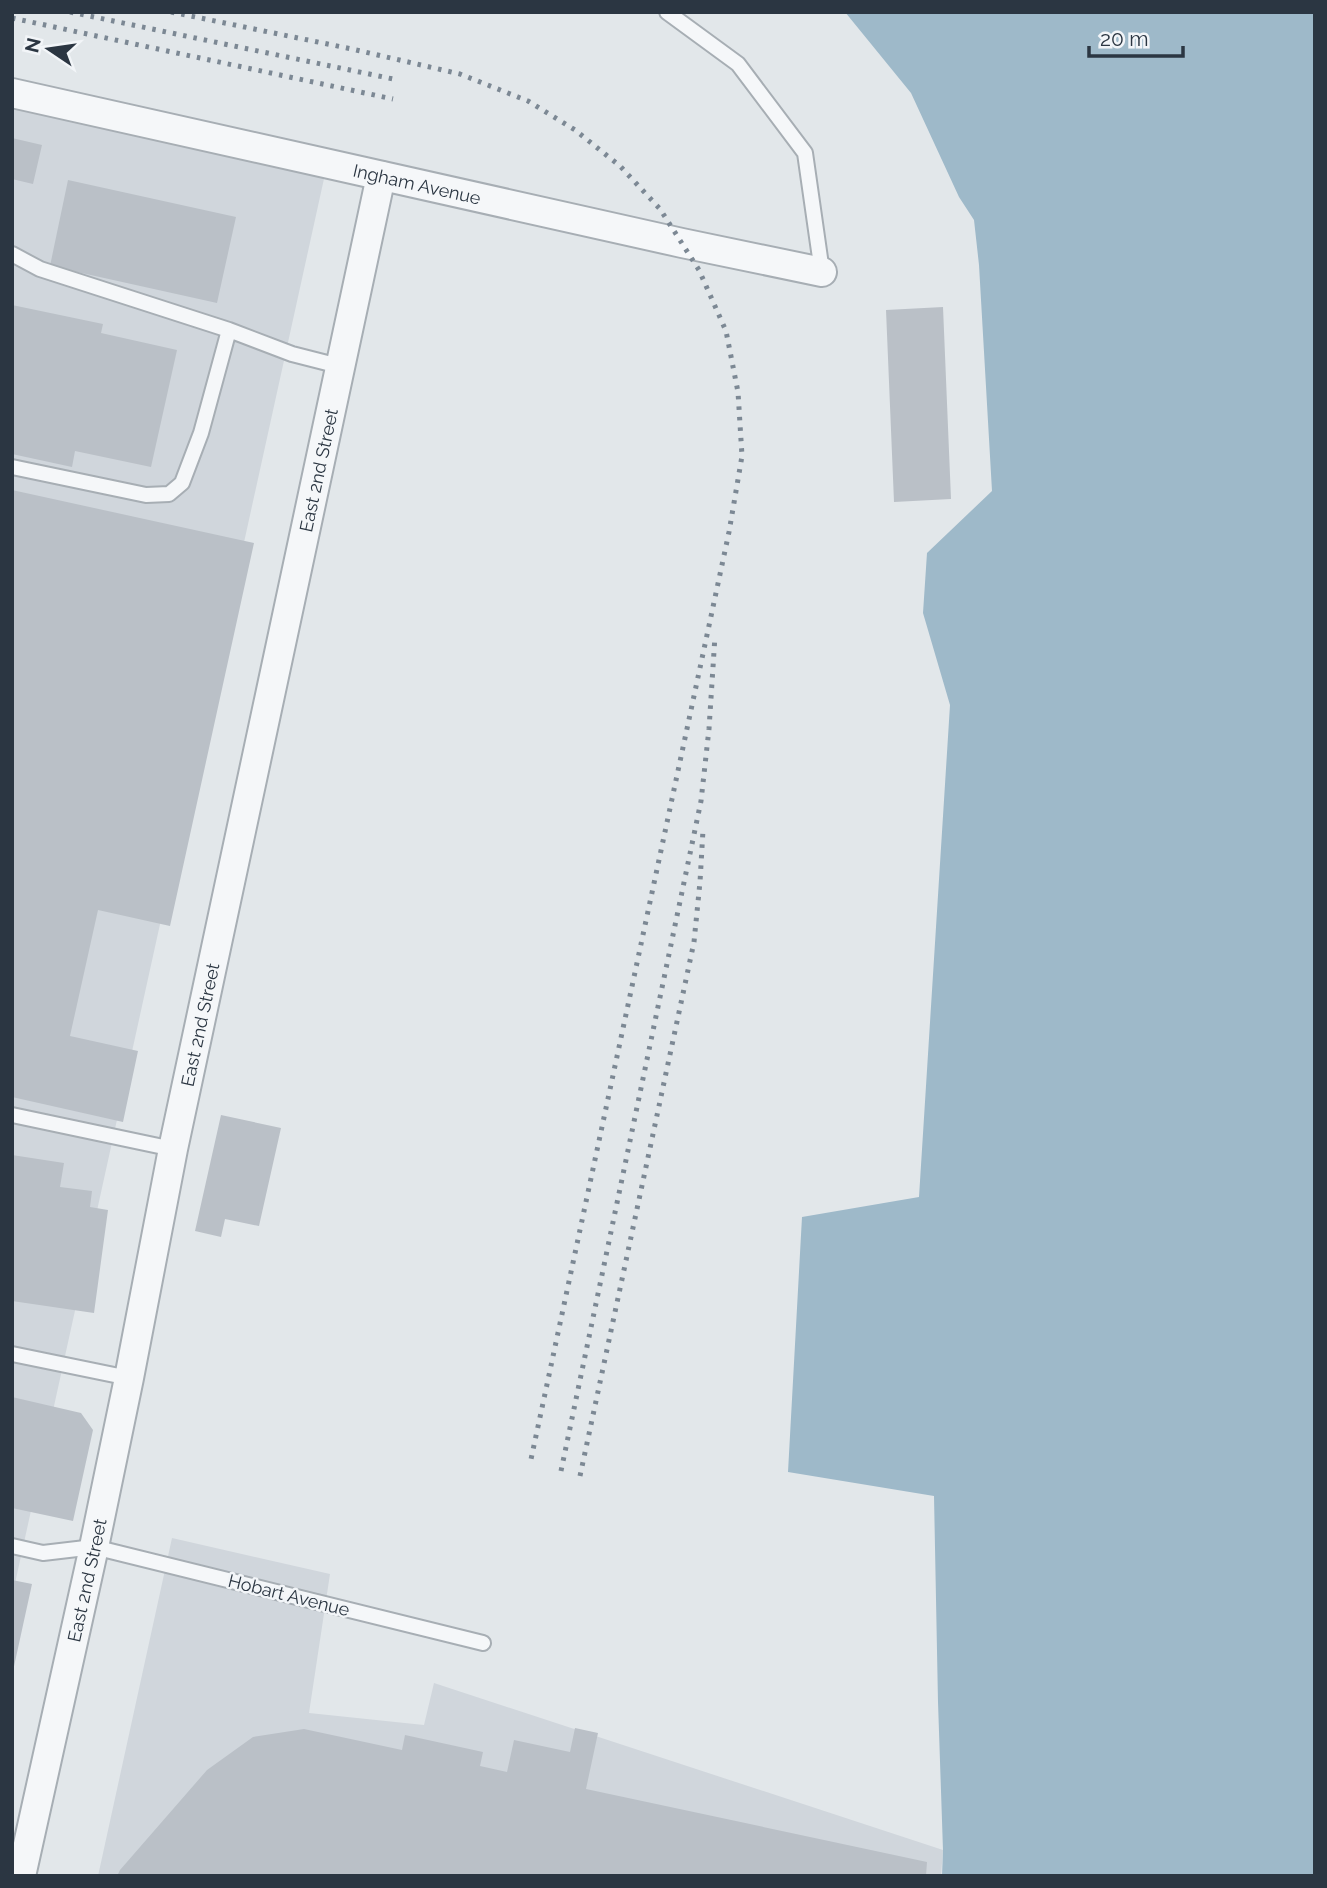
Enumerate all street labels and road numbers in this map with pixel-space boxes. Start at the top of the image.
street label: Ingham Avenue [351,159,483,208]
street label: East 2nd Street [295,406,342,534]
street label: East 2nd Street [176,961,223,1088]
street label: East 2nd Street [63,1517,110,1644]
street label: Hobart Avenue [226,1570,352,1620]

